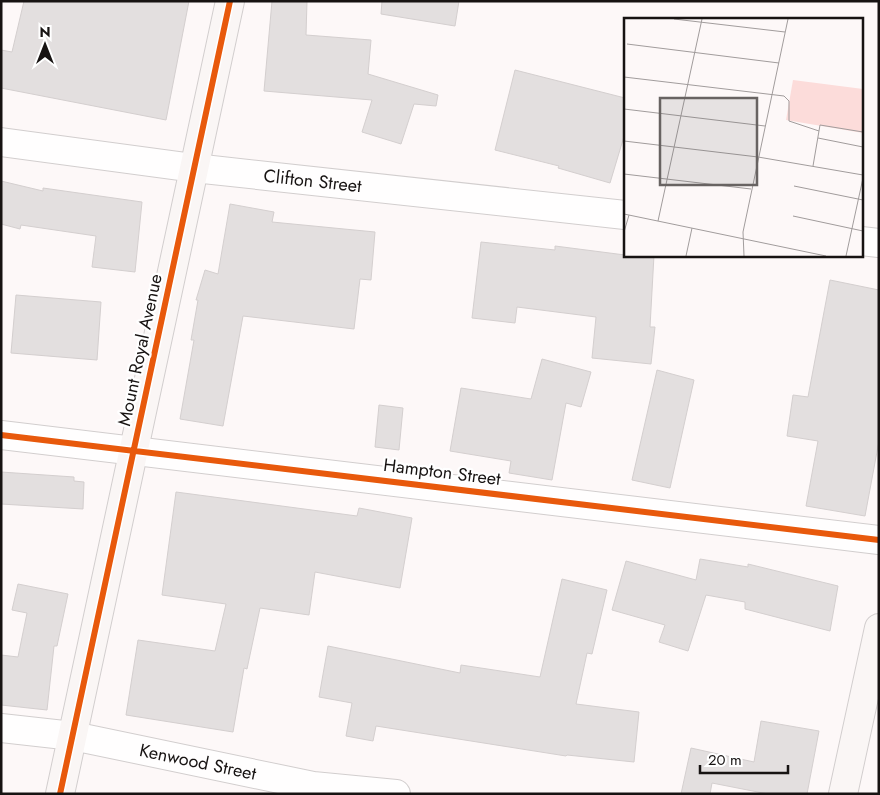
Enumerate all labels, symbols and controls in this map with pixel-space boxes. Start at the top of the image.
inset map [624,18,862,256]
north arrow [20,20,70,70]
text: N [39,22,51,42]
street label: Clifton Street [262,163,364,199]
street label: Mount Royal Avenue [111,272,169,428]
street label: Hampton Street [382,452,503,492]
street label: Kenwood Street [137,737,259,787]
scale bar [700,742,788,774]
text: 20 m [708,749,742,771]

